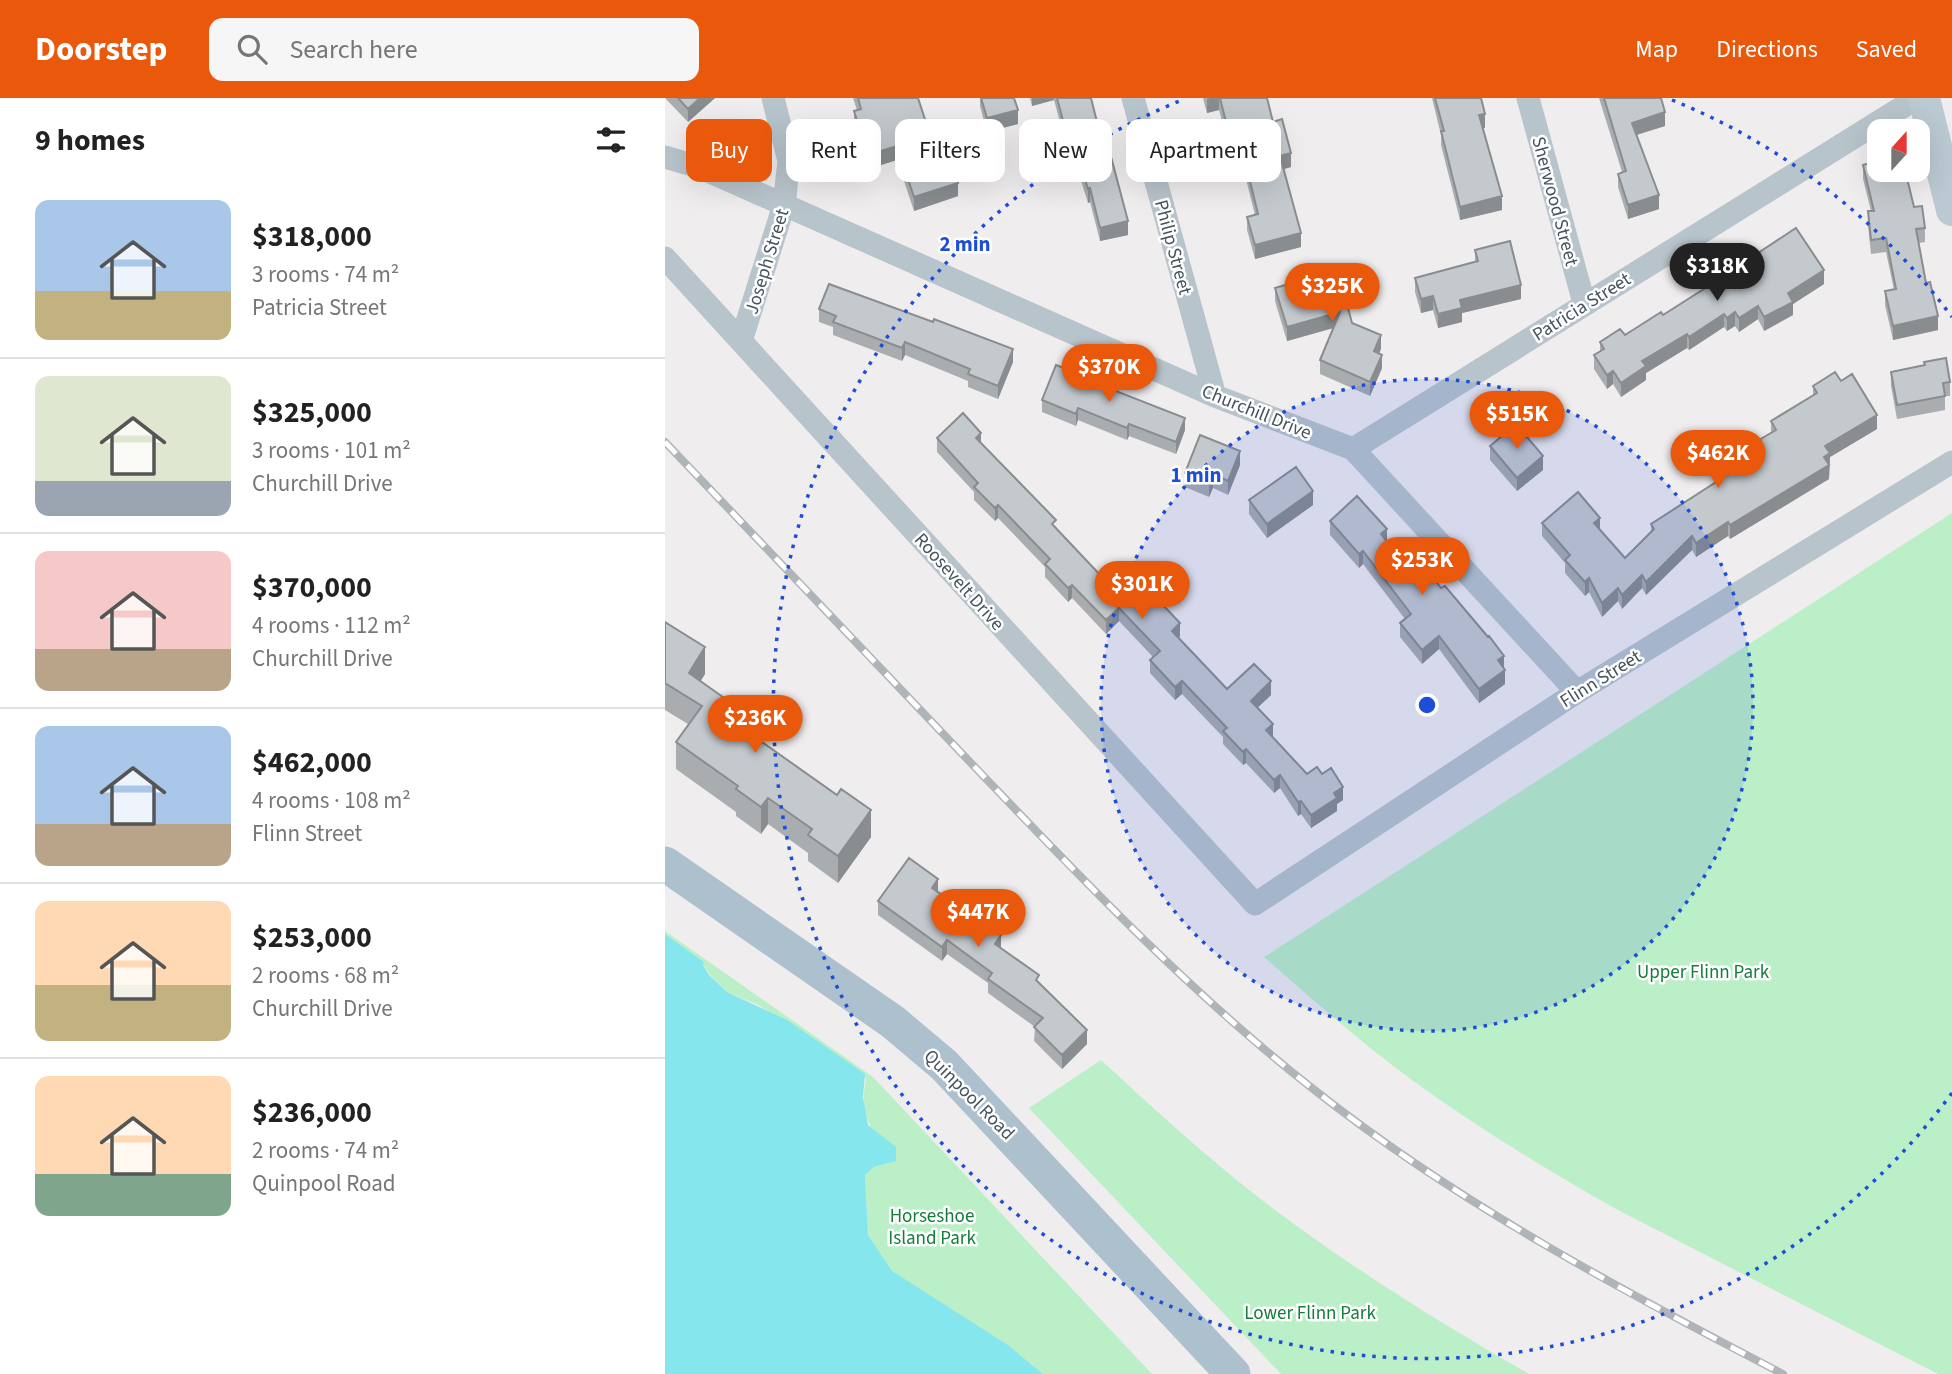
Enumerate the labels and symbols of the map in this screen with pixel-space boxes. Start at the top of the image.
north arrow [1867,119,1930,182]
street label: Sherwood Street [1524,134,1585,270]
street label: Philip Street [1147,197,1198,298]
street label: Joseph Street [739,205,796,318]
text: 2 min [939,229,991,259]
pin: $318K [1668,244,1766,303]
pin: $325K [1283,264,1381,323]
street label: Patricia Street [1527,266,1637,348]
pin: $370K [1060,344,1158,404]
street label: Churchill Drive [1197,378,1315,447]
pin: $515K [1468,392,1566,451]
pin: $462K [1669,430,1767,490]
text: 1 min [1170,460,1222,490]
street label: Roosevelt Drive [908,527,1010,637]
pin: $253K [1373,538,1471,597]
pin: $301K [1093,561,1191,621]
street label: Flinn Street [1555,643,1647,715]
centre of rings [1415,693,1439,717]
pin: $236K [706,696,804,755]
pin: $447K [929,890,1027,949]
park label: Upper Flinn Park [1637,959,1770,986]
street label: Quinpool Road [917,1044,1020,1147]
park label: Horseshoe Island Park [888,1203,976,1252]
park label: Lower Flinn Park [1244,1300,1376,1327]

